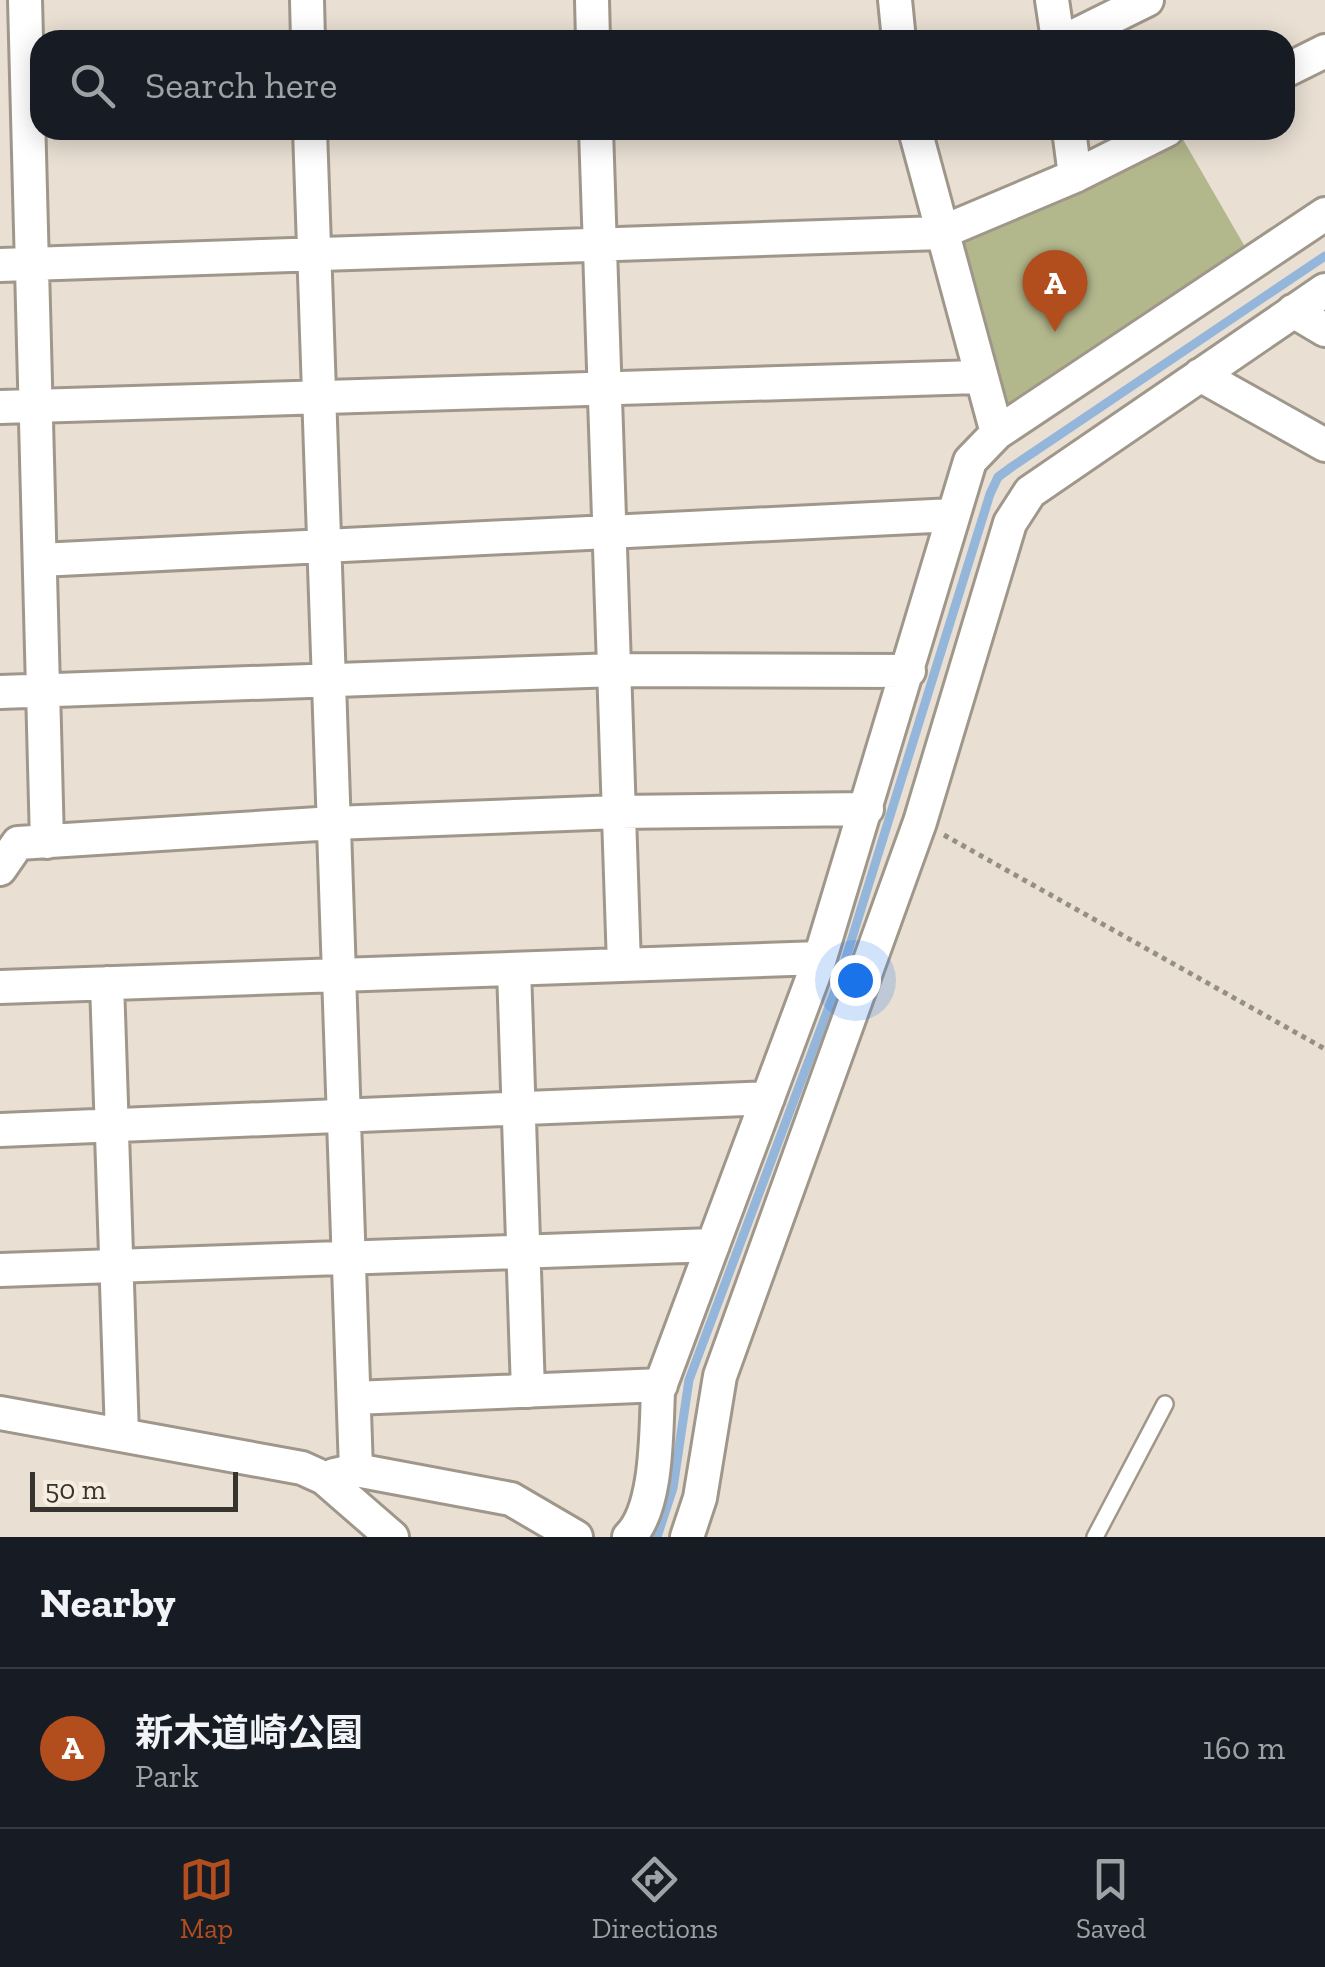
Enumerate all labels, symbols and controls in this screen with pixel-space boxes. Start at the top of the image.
search box [30,30,1295,140]
icon: search [65,58,120,113]
text: Search here [145,62,337,108]
pin: A [1022,250,1088,332]
your location [830,955,881,1006]
scale bar [30,1467,238,1512]
text: 50 m [45,1473,106,1506]
text: Nearby [40,1577,176,1628]
text: 新木道崎公園 [135,1710,363,1756]
text: A [62,1729,83,1767]
text: 160 m [1202,1729,1285,1767]
text: Park [135,1757,199,1795]
tab: Map [179,1852,234,1945]
tab: Directions [592,1852,718,1945]
tab: Saved [1076,1852,1146,1945]

